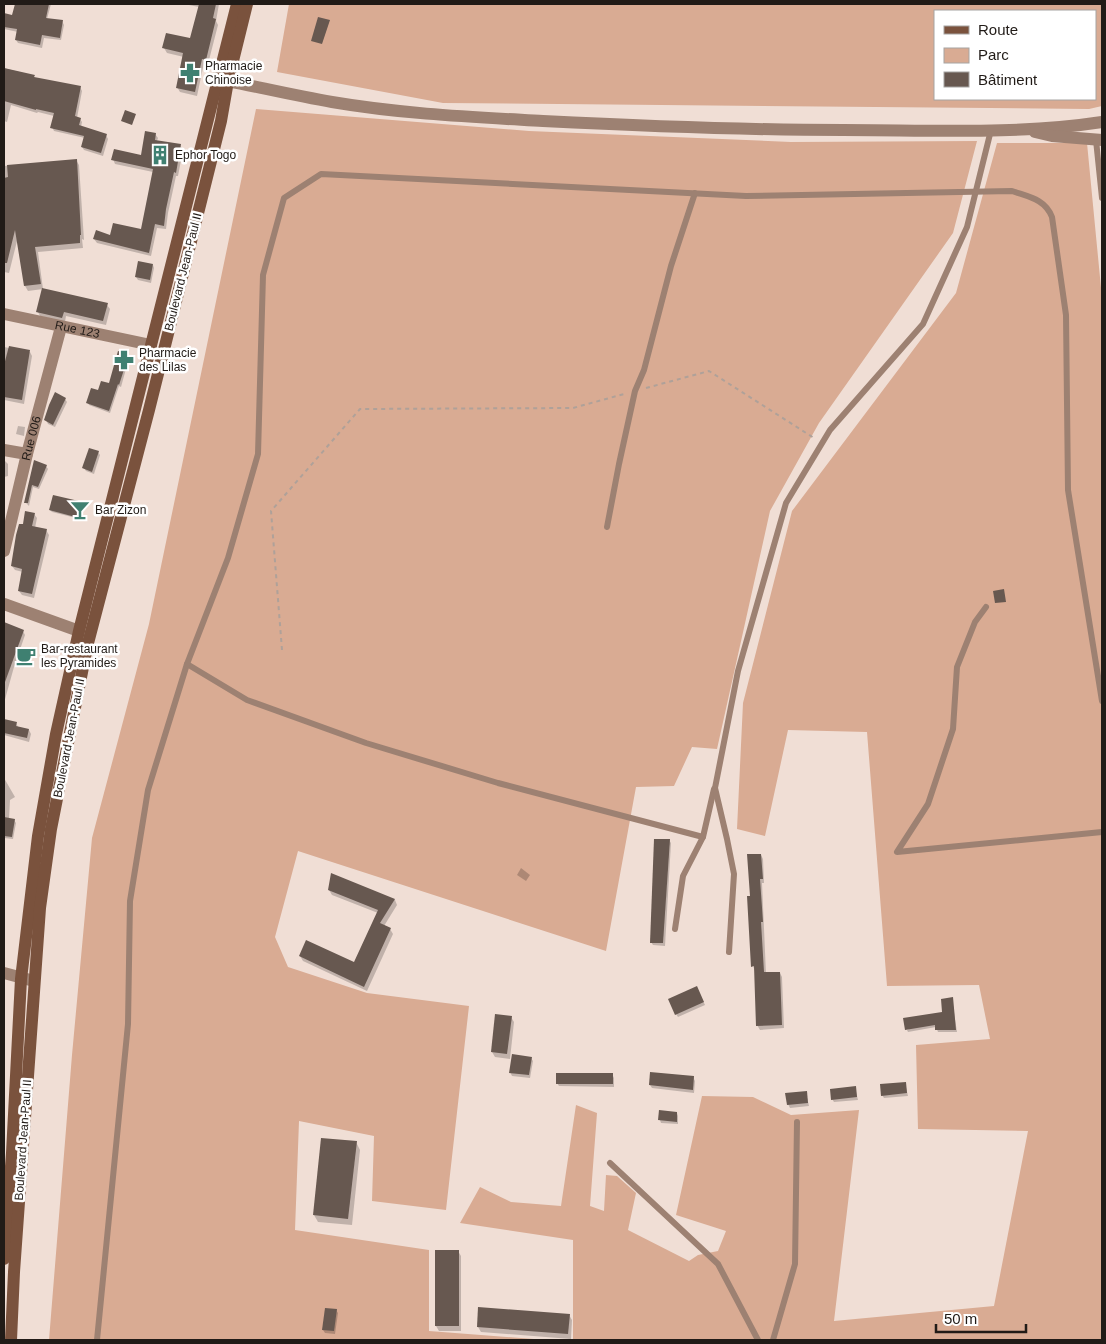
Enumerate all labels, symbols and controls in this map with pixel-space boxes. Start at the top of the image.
legend [934,10,1096,100]
text: Route [978,21,1018,38]
text: Parc [978,46,1009,63]
place label: Pharmacie Chinoise [205,59,263,87]
pharmacy icon: Pharmacie Chinoise [179,62,201,84]
text: Bâtiment [978,71,1038,88]
building icon: Ephor Togo [149,144,171,166]
place label: Ephor Togo [175,148,236,162]
street label: Boulevard Jean-Paul II [162,211,204,333]
street label: Rue 123 [54,318,101,341]
place label: Pharmacie des Lilas [139,346,197,374]
pharmacy icon: Pharmacie des Lilas [113,349,135,371]
street label: Rue 006 [19,414,44,462]
bar icon: Bar Zizon [69,499,91,521]
place label: Bar Zizon [95,503,146,517]
place label: Bar-restaurant les Pyramides [41,642,118,670]
cafe icon: Bar-restaurant les Pyramides [15,645,37,667]
street label: Boulevard Jean-Paul II [51,677,87,799]
street label: Boulevard Jean-Paul II [12,1079,34,1201]
scale bar [936,1302,1026,1334]
text: 50 m [944,1310,977,1327]

